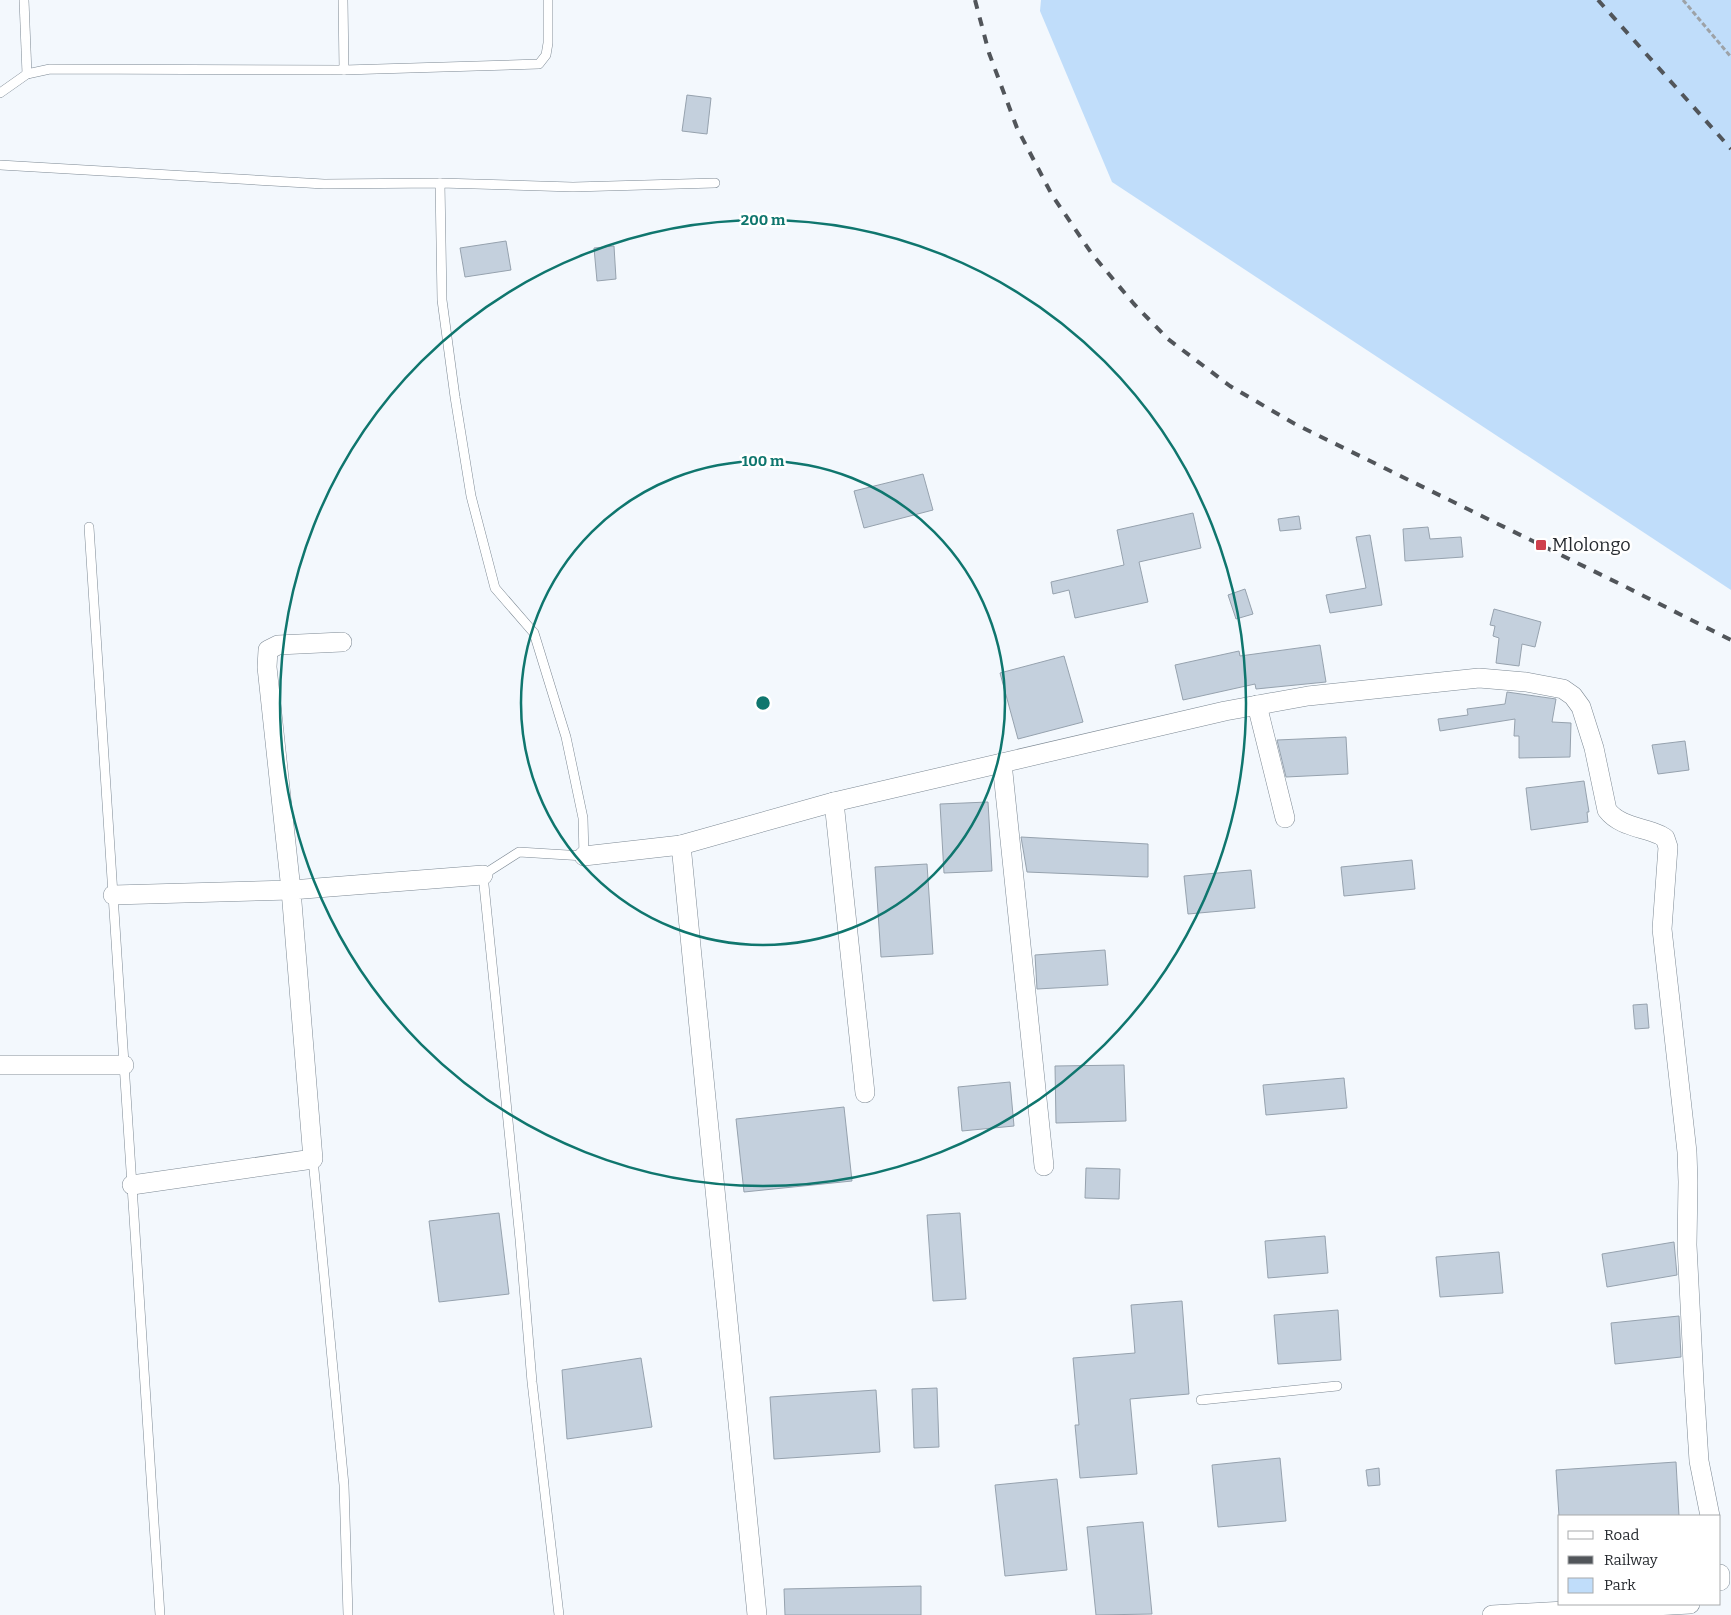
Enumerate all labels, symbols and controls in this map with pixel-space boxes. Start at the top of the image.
text: 200 m [741,211,786,229]
text: 100 m [742,452,785,470]
place label: Mlolongo [1552,534,1631,556]
marker: Mlolongo [1534,538,1548,552]
centre of rings [754,694,772,712]
legend [1558,1515,1721,1605]
text: Road [1604,1526,1639,1544]
text: Railway [1604,1551,1658,1569]
text: Park [1604,1576,1636,1594]

